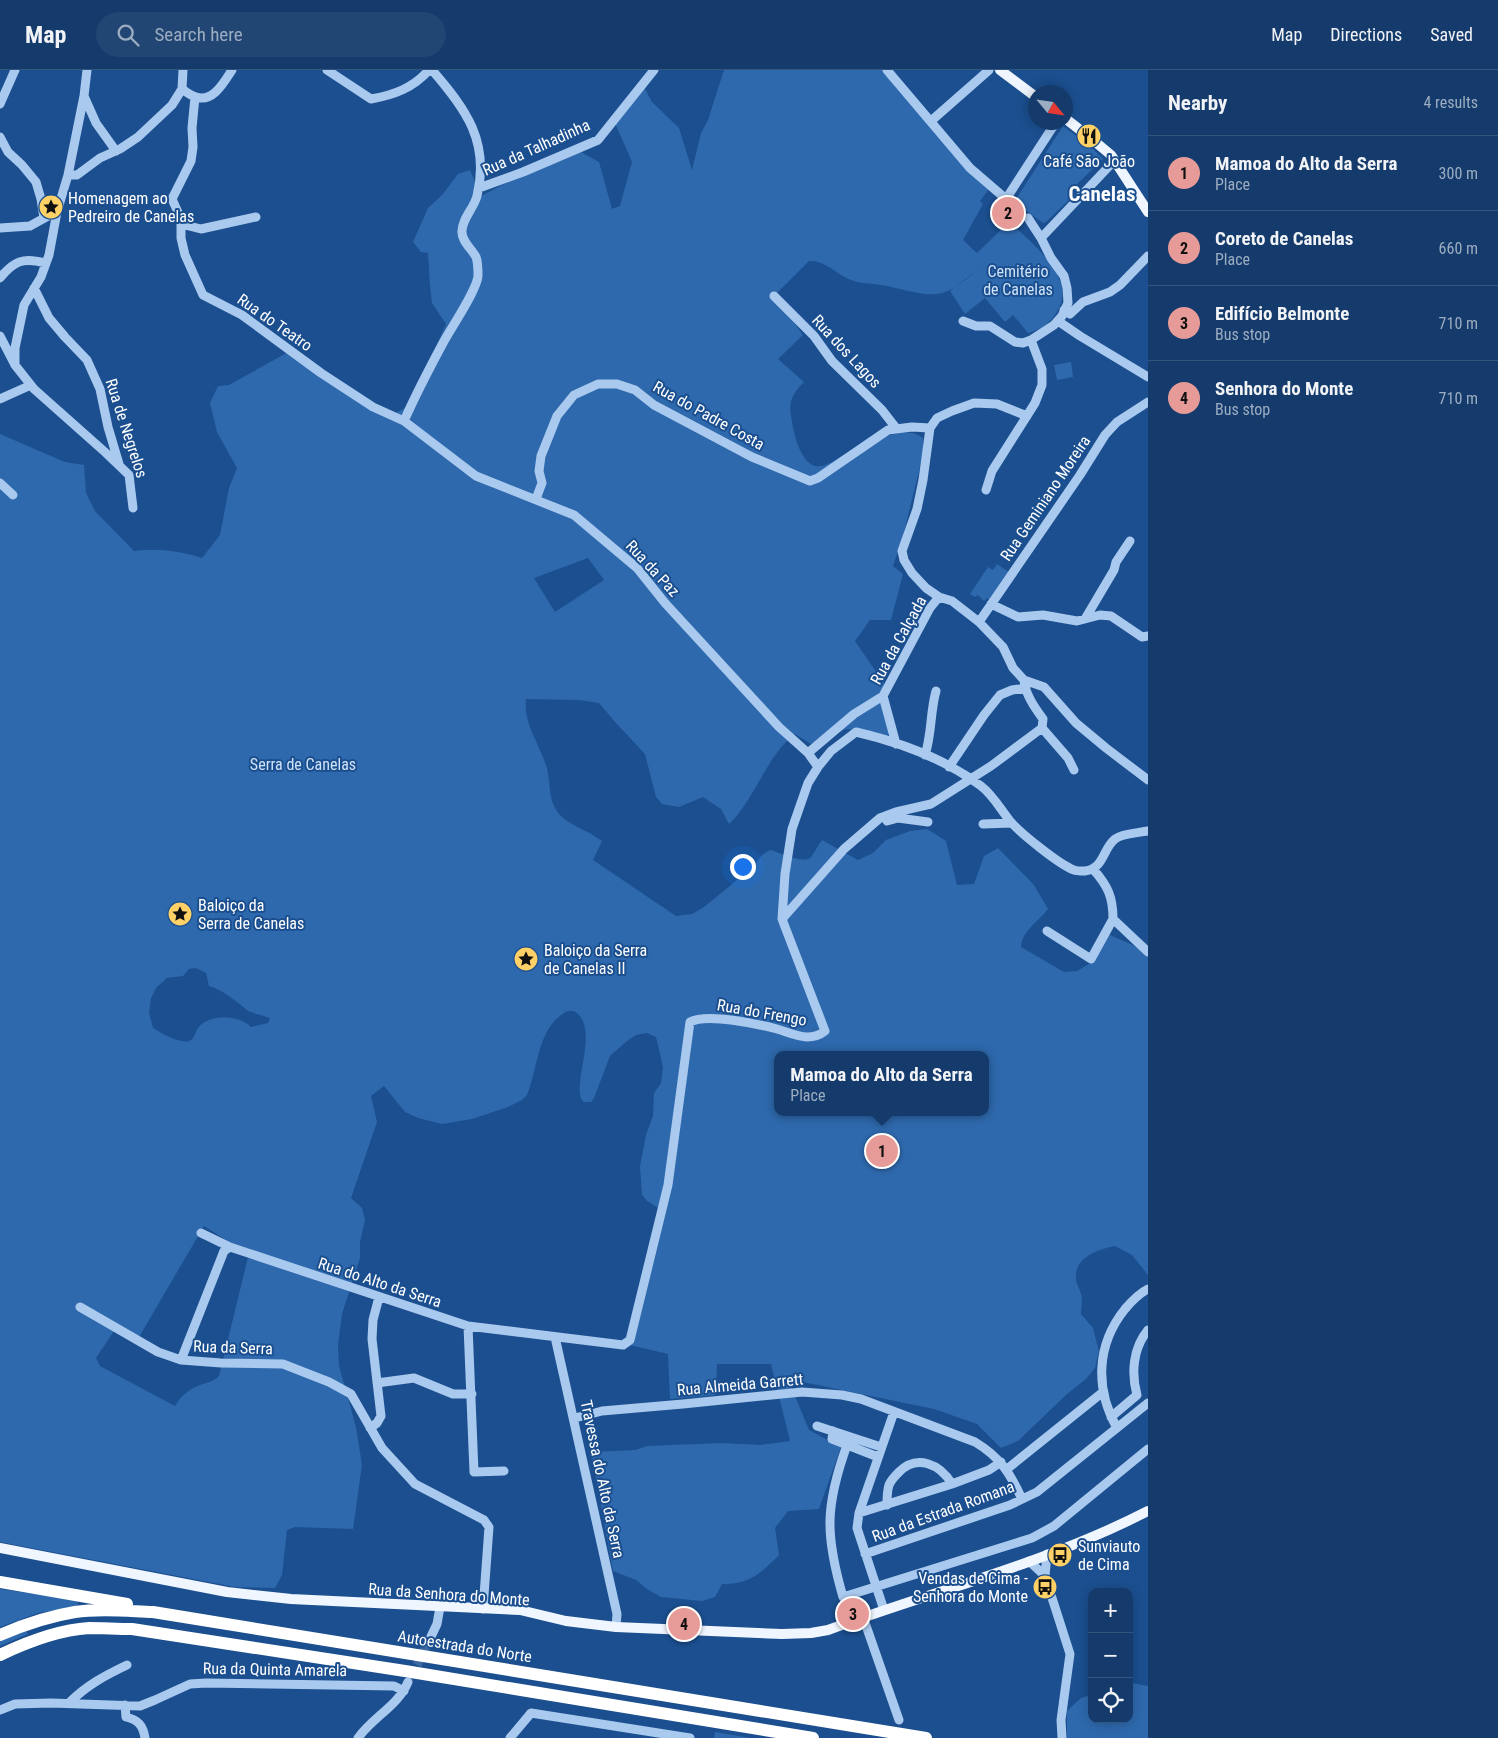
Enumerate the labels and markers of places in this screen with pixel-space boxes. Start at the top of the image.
restaurant icon: Café São João [1076,123,1102,149]
place label: Café São João [1043,152,1135,171]
place label: Homenagem ao Pedreiro de Canelas [68,189,194,226]
place icon: Homenagem ao Pedreiro de Canelas [38,194,64,220]
pin: 2 [992,194,1024,232]
place label: Baloiço da Serra de Canelas [198,896,304,933]
place icon: Baloiço da Serra de Canelas [167,901,193,927]
place label: Baloiço da Serra de Canelas II [544,941,647,978]
place icon: Baloiço da Serra de Canelas II [513,946,539,972]
pin: 1 [866,1132,898,1170]
place label: Sunviauto de Cima [1078,1537,1140,1574]
bus stop icon: Sunviauto de Cima [1047,1542,1073,1568]
place label: Vendas de Cima - Senhora do Monte [913,1569,1028,1606]
bus stop icon: Vendas de Cima - Senhora do Monte [1032,1574,1058,1600]
pin: 3 [837,1595,869,1633]
pin: 4 [668,1605,700,1643]

